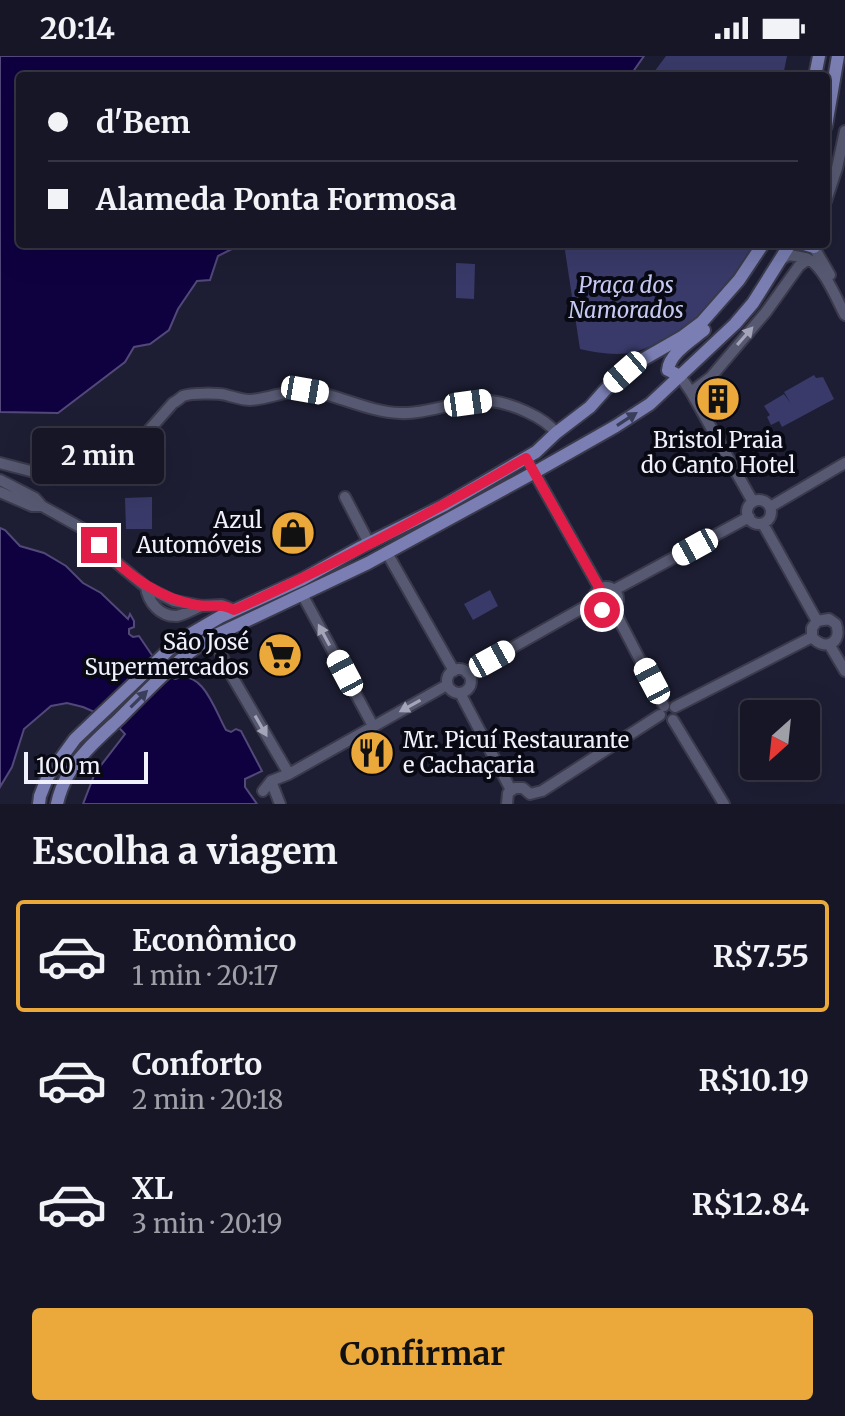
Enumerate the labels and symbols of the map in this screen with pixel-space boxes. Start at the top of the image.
park label: Praça dos Namorados [568,271,684,324]
one-way arrow [736,326,753,346]
car [599,347,651,397]
car [279,374,331,406]
building icon: Bristol Praia do Canto Hotel [694,375,742,423]
car [443,388,493,418]
one-way arrow [616,412,638,427]
place label: Bristol Praia do Canto Hotel [641,426,796,479]
callout: 2 min [33,429,165,485]
place label: Azul Automóveis [135,506,262,559]
shop icon: Azul Automóveis [269,509,317,557]
car [668,525,722,569]
route end [81,527,117,563]
route start [584,592,620,628]
one-way arrow [318,624,331,647]
place label: São José Supermercados [85,628,249,681]
supermarket icon: São José Supermercados [256,631,304,679]
car [465,637,519,681]
car [323,646,367,700]
car [630,654,674,708]
one-way arrow [129,691,148,709]
one-way arrow [399,699,422,712]
north arrow [740,700,820,780]
one-way arrow [254,715,268,737]
place label: Mr. Picuí Restaurante e Cachaçaria [403,726,629,779]
restaurant icon: Mr. Picuí Restaurante e Cachaçaria [348,729,396,777]
scale bar [24,748,148,784]

